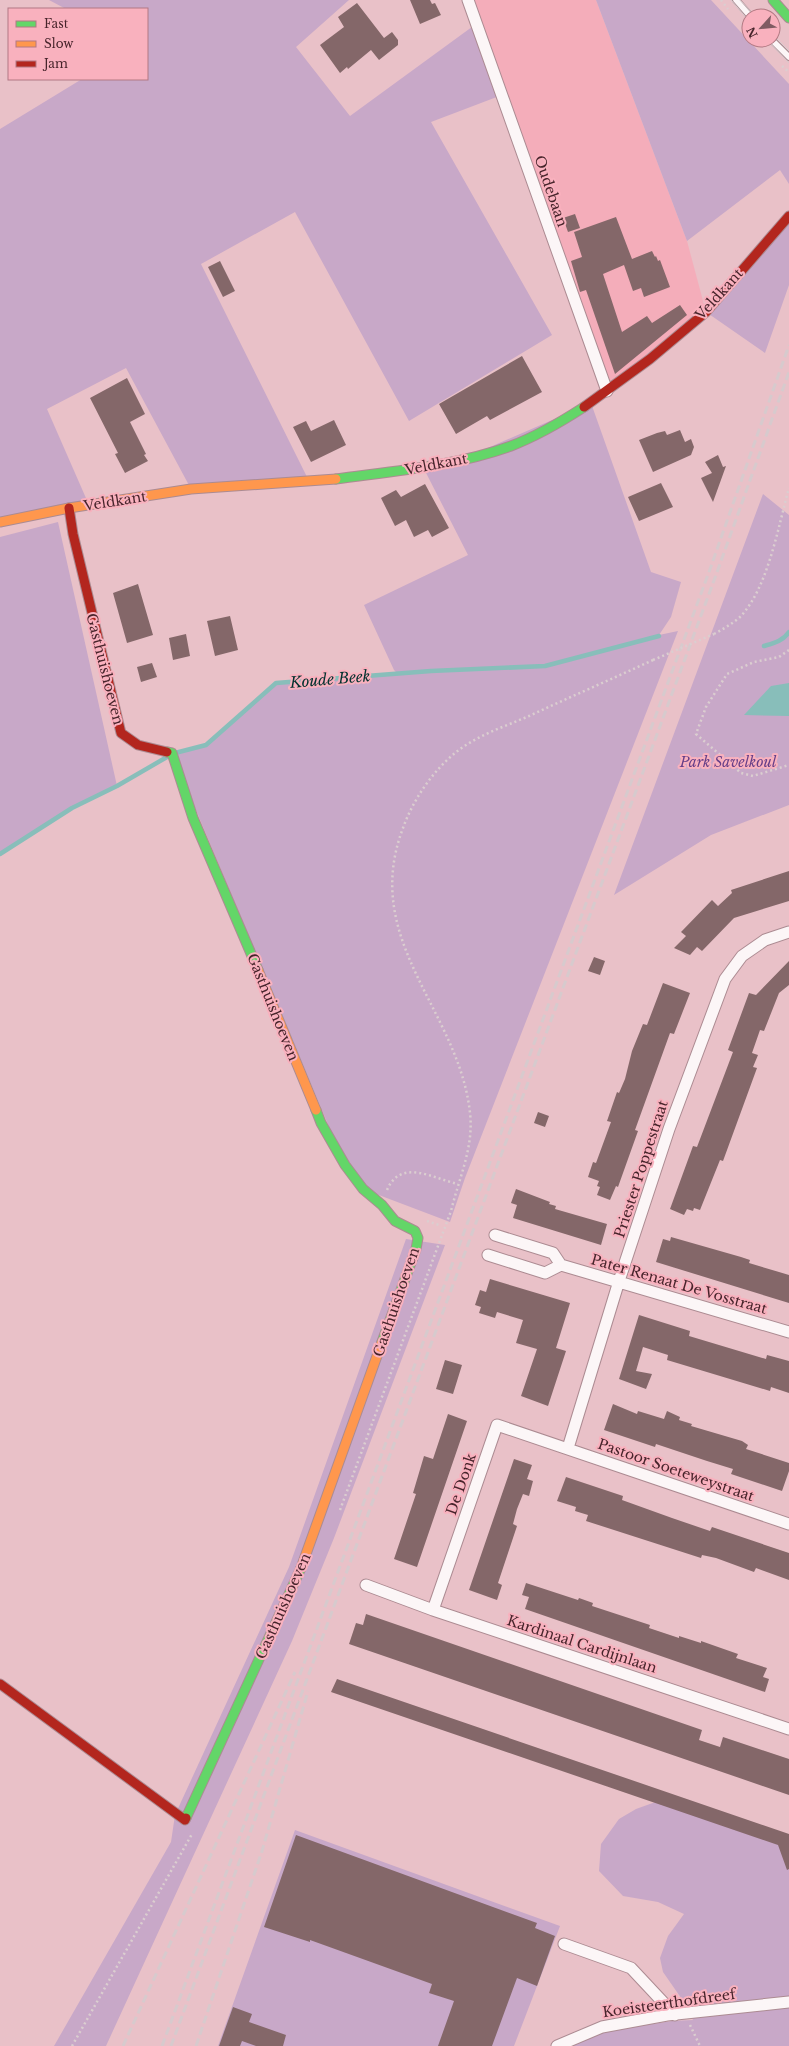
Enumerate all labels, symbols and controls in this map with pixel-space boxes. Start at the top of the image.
legend [8,8,148,80]
north arrow [741,8,781,48]
text: Fast [44,16,69,31]
text: N [743,24,761,40]
text: Slow [44,36,74,51]
text: Jam [42,56,68,71]
street label: Oudebaan [530,153,572,229]
street label: Veldkant [691,264,747,324]
street label: Veldkant [402,449,469,479]
street label: Veldkant [81,487,148,515]
street label: Gasthuishoeven [82,611,128,727]
water label: Koude Beek [288,666,371,692]
park label: Park Savelkoul [679,753,777,771]
street label: Gasthuishoeven [243,951,303,1064]
street label: Priester Poppestraat [610,1097,672,1240]
street label: Gasthuishoeven [369,1245,423,1359]
street label: Pater Renaat De Vosstraat [589,1250,770,1318]
street label: Pastoor Soeteweystraat [595,1435,757,1505]
street label: De Donk [442,1450,480,1517]
street label: Gasthuishoeven [252,1550,315,1662]
street label: Kardinaal Cardijnlaan [505,1611,660,1677]
street label: Koeisteerthofdreef [601,1984,739,2021]

